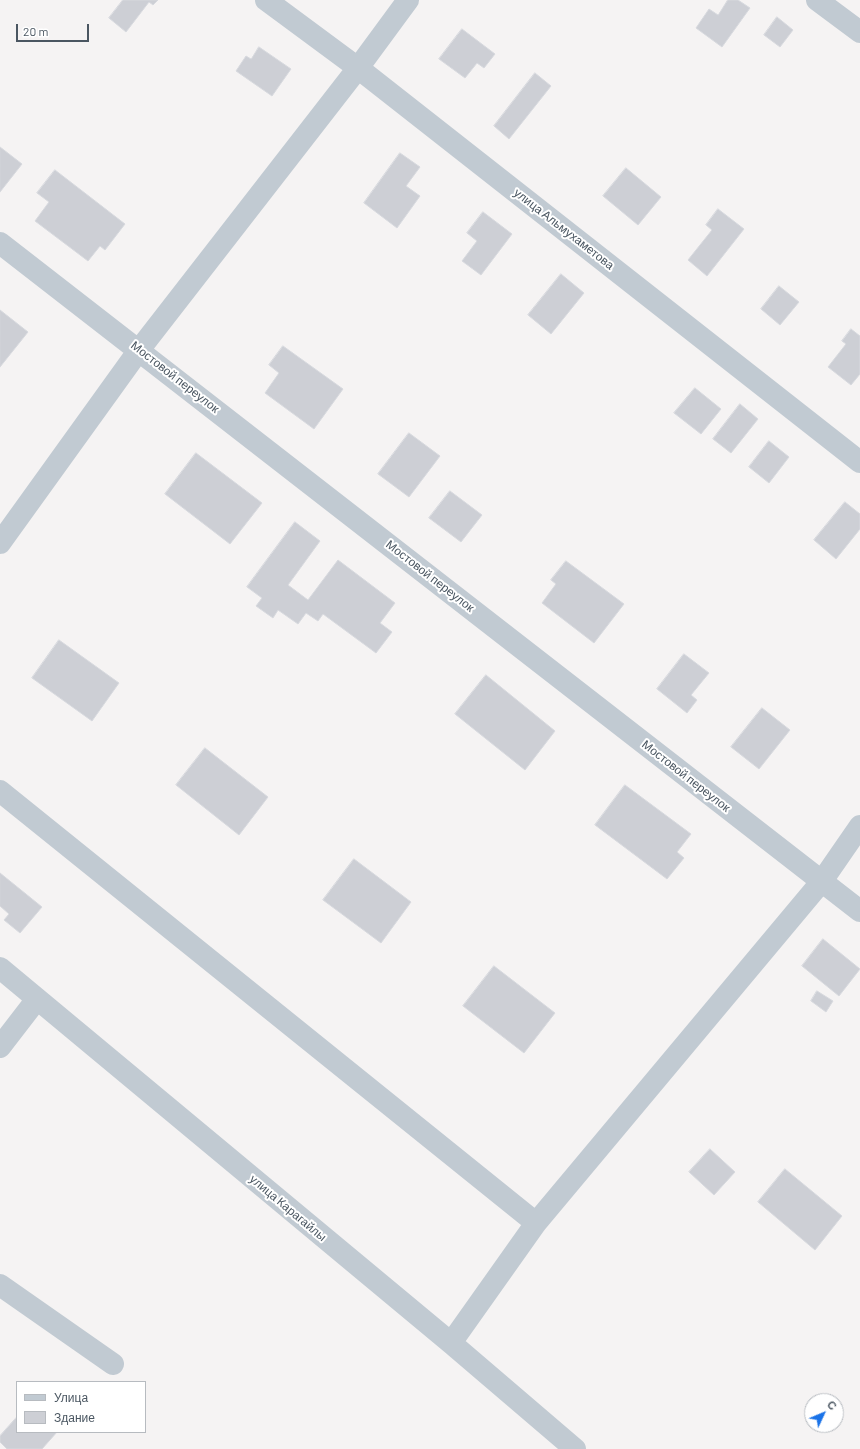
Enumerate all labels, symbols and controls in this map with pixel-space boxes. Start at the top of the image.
scale bar [18,16,91,42]
text: 20 m [23,24,49,38]
street label: улица Альмухаметова [511,185,617,273]
street label: Мостовой переулок [128,338,222,416]
street label: Мостовой переулок [383,537,477,615]
street label: Мостовой переулок [639,737,733,815]
street label: улица Карагайлы [247,1172,329,1244]
legend [16,1381,146,1433]
text: Улица [54,1390,88,1404]
north arrow [804,1393,844,1433]
text: С [825,1398,840,1412]
text: Здание [54,1410,95,1424]

